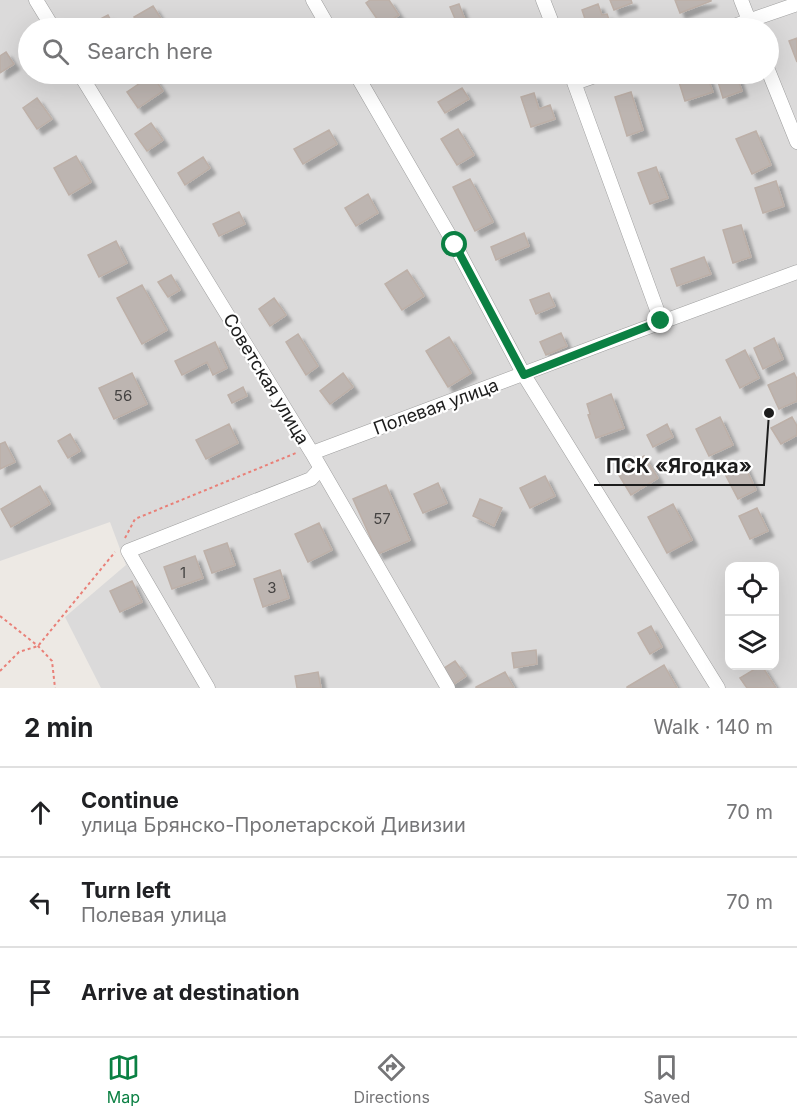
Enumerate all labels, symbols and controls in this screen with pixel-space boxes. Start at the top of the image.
search box [18,18,779,84]
icon: search [39,35,72,68]
text: Search here [87,38,213,64]
route start [441,231,467,257]
route end [647,307,673,333]
street label: Советская улица [219,309,314,448]
street label: Полевая улица [370,374,501,439]
house number: 56 [114,386,132,405]
callout: ПСК «Ягодка» [594,447,764,485]
text: ПСК «Ягодка» [606,454,752,478]
house number: 57 [373,509,391,528]
map controls [725,562,779,670]
button: locate [725,562,779,616]
house number: 1 [180,563,186,582]
house number: 3 [267,578,277,597]
button: layers [725,616,779,670]
text: 2 min [24,712,94,743]
text: Walk · 140 m [653,715,773,739]
text: Continue [81,787,179,813]
icon: ahead [24,796,57,829]
text: 70 m [726,800,773,824]
text: улица Брянско-Пролетарской Дивизии [81,813,466,837]
text: Turn left [81,877,171,903]
icon: left [24,886,57,919]
text: 70 m [726,890,773,914]
text: Полевая улица [81,903,227,927]
icon: arrive [24,976,57,1009]
text: Arrive at destination [81,979,300,1005]
tab: Map [107,1051,140,1107]
tab: Directions [354,1051,430,1107]
tab: Saved [643,1051,690,1107]

